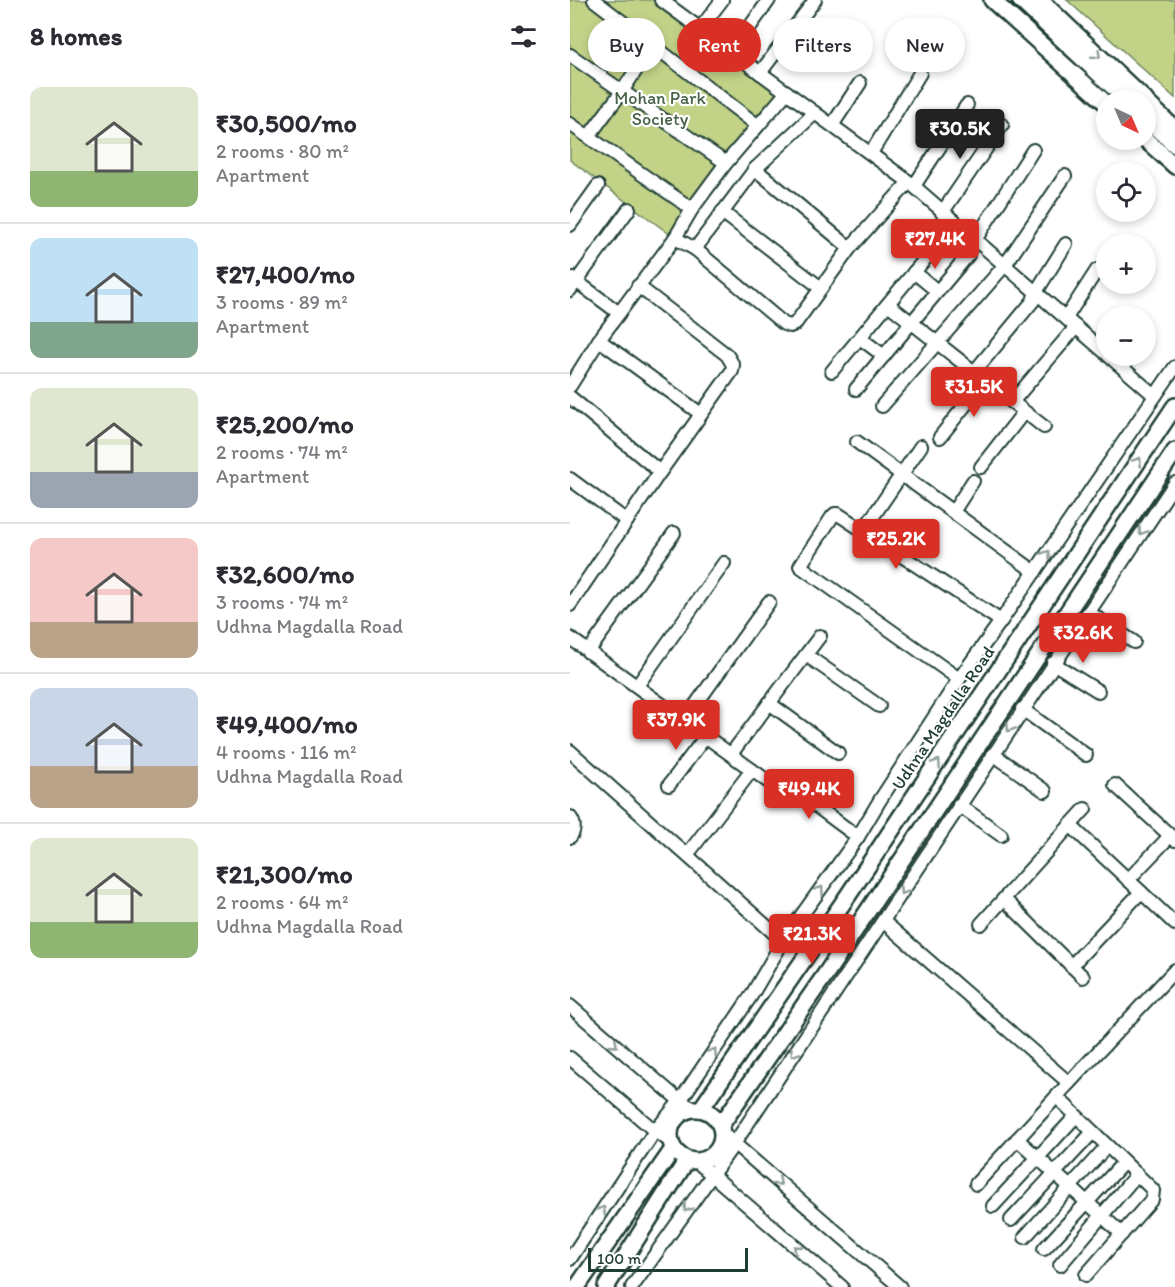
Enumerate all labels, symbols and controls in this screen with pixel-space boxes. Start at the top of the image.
chip: Buy [588,18,665,72]
chip: Rent [677,18,761,72]
chip: Filters [773,18,873,72]
chip: New [885,18,965,72]
text: 8 homes [30,20,122,52]
icon: filters [507,20,540,53]
one-way arrow [1090,48,1101,59]
park label: Mohan Park Society [614,87,707,130]
north arrow [1096,90,1156,150]
map controls [1096,90,1156,366]
text: ₹30,500/mo [216,107,357,139]
pin: ₹30.5K [911,109,1009,160]
icon: home [78,111,150,183]
text: ₹30.5K [929,116,991,140]
text: 2 rooms · 80 m² [216,139,349,163]
button: locate [1096,162,1156,222]
text: Apartment [216,163,309,187]
pin: ₹27.4K [886,219,984,270]
text: ₹27.4K [905,226,965,250]
button: + [1096,234,1156,294]
text: ₹27,400/mo [216,258,355,290]
icon: home [78,262,150,334]
text: 3 rooms · 89 m² [216,290,348,314]
button: − [1096,306,1156,366]
text: Apartment [216,314,309,338]
pin: ₹31.5K [925,367,1023,418]
text: ₹31.5K [945,374,1003,398]
text: ₹25,200/mo [216,408,354,440]
icon: home [78,412,150,484]
text: 2 rooms · 74 m² [216,440,348,464]
one-way arrow [1131,457,1143,467]
text: Apartment [216,464,309,488]
pin: ₹25.2K [847,519,945,570]
one-way arrow [1138,525,1149,536]
text: ₹25.2K [867,526,926,550]
one-way arrow [1040,550,1051,561]
text: ₹32,600/mo [216,558,354,590]
icon: home [78,562,150,634]
text: 3 rooms · 74 m² [216,590,348,614]
pin: ₹32.6K [1034,613,1132,664]
text: Udhna Magdalla Road [216,614,403,638]
text: ₹32.6K [1053,620,1113,644]
street label: Udhna Magdalla Road [887,642,999,794]
pin: ₹37.9K [627,700,725,751]
text: ₹37.9K [647,707,705,731]
text: ₹49,400/mo [216,708,358,740]
icon: home [78,712,150,784]
one-way arrow [1006,721,1017,732]
text: 4 rooms · 116 m² [216,740,356,764]
one-way arrow [930,758,941,769]
text: Udhna Magdalla Road [216,764,403,788]
pin: ₹49.4K [760,769,858,820]
text: ₹49.4K [778,776,840,800]
text: ₹21,300/mo [216,858,353,890]
icon: home [78,862,150,934]
one-way arrow [813,885,824,896]
one-way arrow [898,885,910,895]
text: 2 rooms · 64 m² [216,890,348,914]
text: Udhna Magdalla Road [216,914,403,938]
pin: ₹21.3K [763,914,861,965]
text: ₹21.3K [783,921,841,945]
one-way arrow [607,1037,618,1048]
one-way arrow [790,1047,802,1057]
one-way arrow [705,1048,717,1058]
one-way arrow [771,1175,782,1186]
one-way arrow [683,1202,694,1213]
one-way arrow [595,1206,607,1216]
scale bar [588,1245,748,1272]
one-way arrow [793,1245,804,1256]
text: 100 m [597,1249,641,1268]

